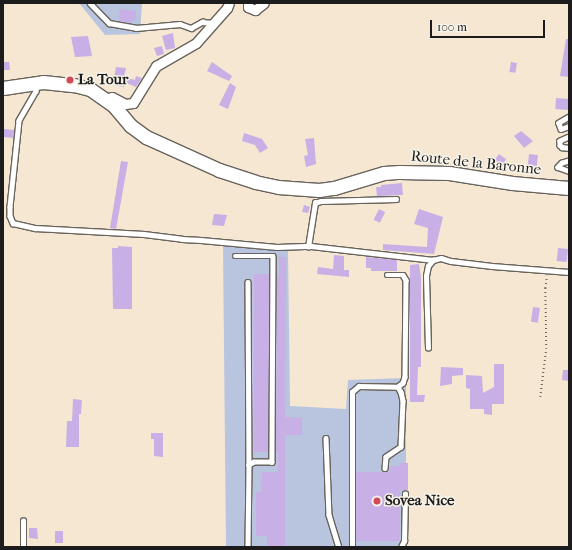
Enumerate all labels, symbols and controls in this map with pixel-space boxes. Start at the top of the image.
scale bar [432,12,547,38]
text: 100 m [437,20,467,34]
place label: La Tour [78,71,128,89]
marker: La Tour [65,75,75,85]
street label: Route de la Baronne [410,147,542,179]
place label: Sovea Nice [385,492,454,510]
marker: Sovea Nice [372,496,382,506]

